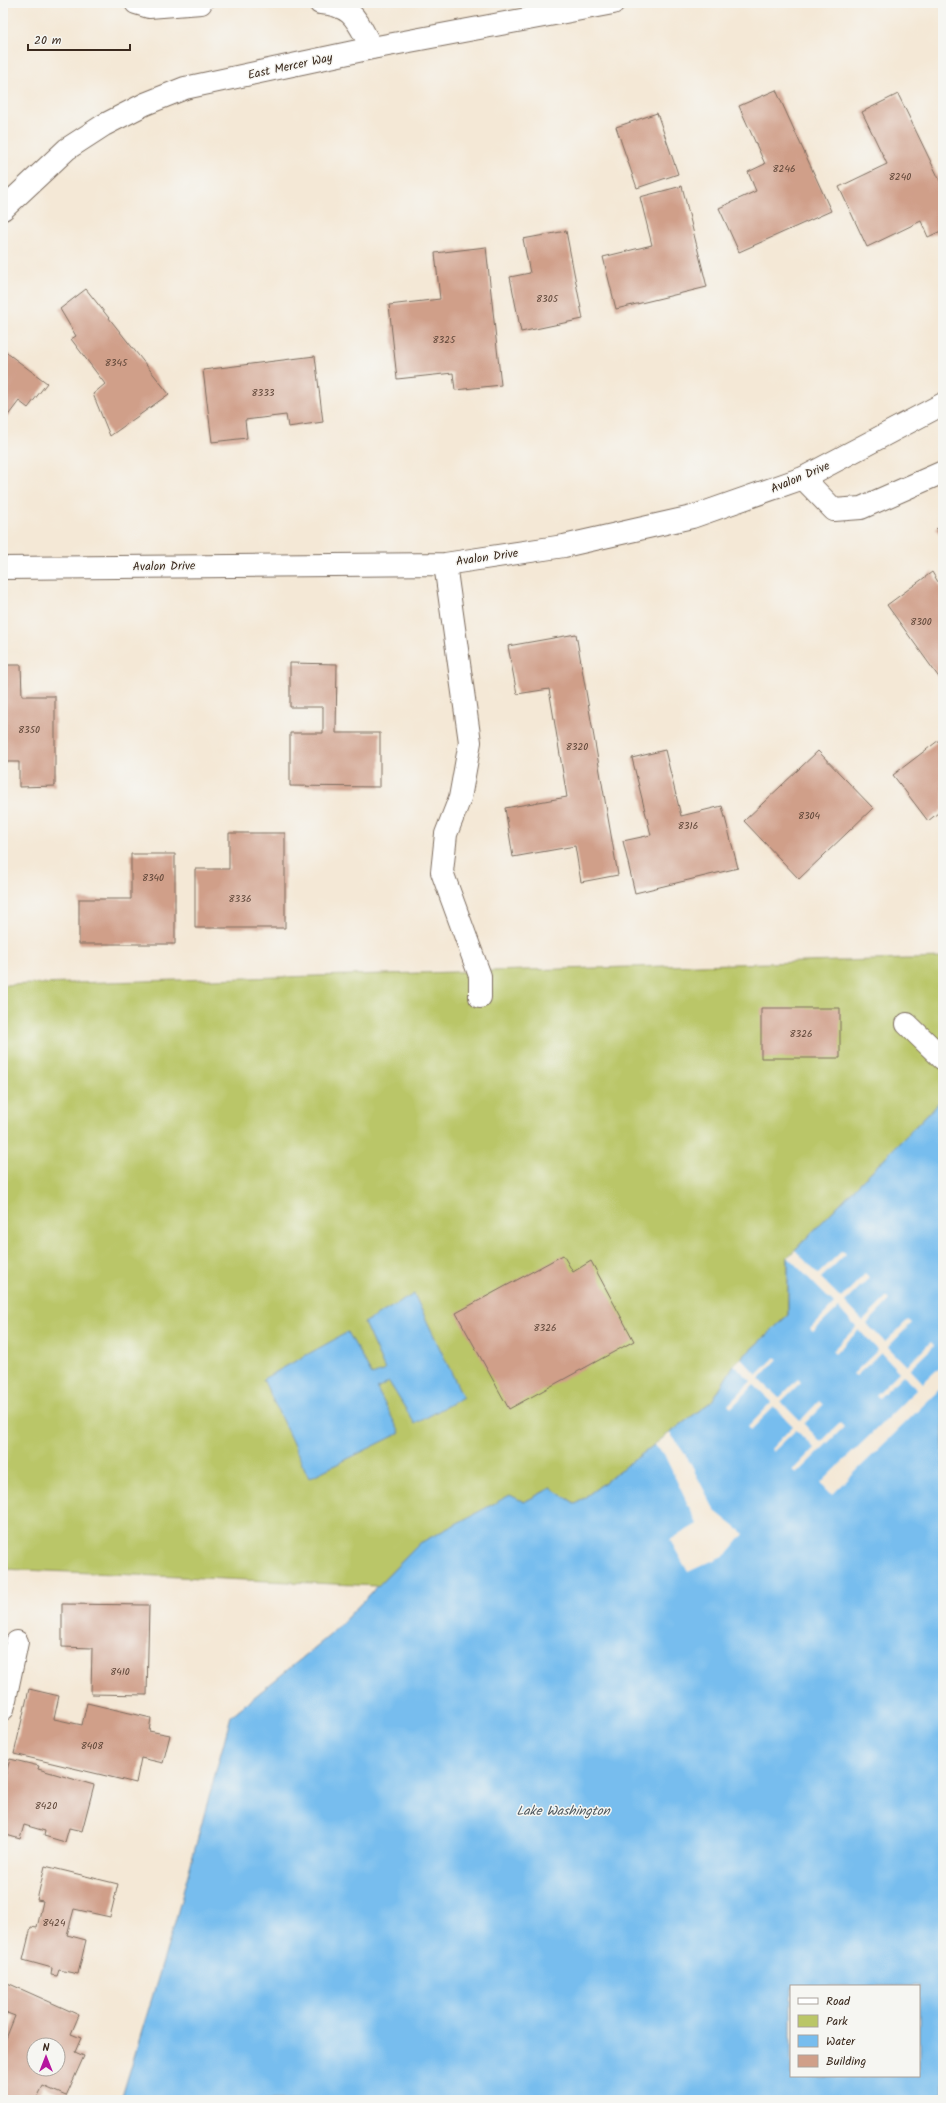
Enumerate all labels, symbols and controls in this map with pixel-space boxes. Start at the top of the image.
scale bar [28,26,130,52]
text: 20 m [34,31,62,50]
street label: East Mercer Way [246,48,335,85]
house number: 8246 [773,161,795,177]
house number: 8240 [889,169,911,185]
house number: 8305 [536,291,559,307]
house number: 8325 [433,332,456,348]
house number: 8345 [105,355,128,371]
house number: 8333 [251,385,275,401]
street label: Avalon Drive [768,456,833,498]
street label: Avalon Drive [455,544,520,571]
street label: Avalon Drive [133,556,196,577]
house number: 8300 [910,614,932,630]
house number: 8350 [18,722,40,738]
house number: 8320 [566,739,588,755]
house number: 8304 [798,808,821,824]
house number: 8316 [678,818,698,834]
house number: 8340 [142,870,164,886]
house number: 8336 [229,891,252,907]
house number: 8326 [789,1026,813,1042]
house number: 8326 [533,1320,557,1336]
house number: 8410 [110,1664,130,1680]
house number: 8408 [81,1738,104,1754]
house number: 8420 [35,1798,57,1814]
water label: Lake Washington [516,1801,611,1822]
house number: 8424 [43,1915,66,1931]
legend [790,1985,920,2077]
text: Road [826,1992,851,2011]
text: Park [826,2012,848,2031]
text: Water [826,2032,856,2051]
north arrow [26,2037,66,2077]
text: N [43,2039,50,2057]
text: Building [826,2052,866,2071]

